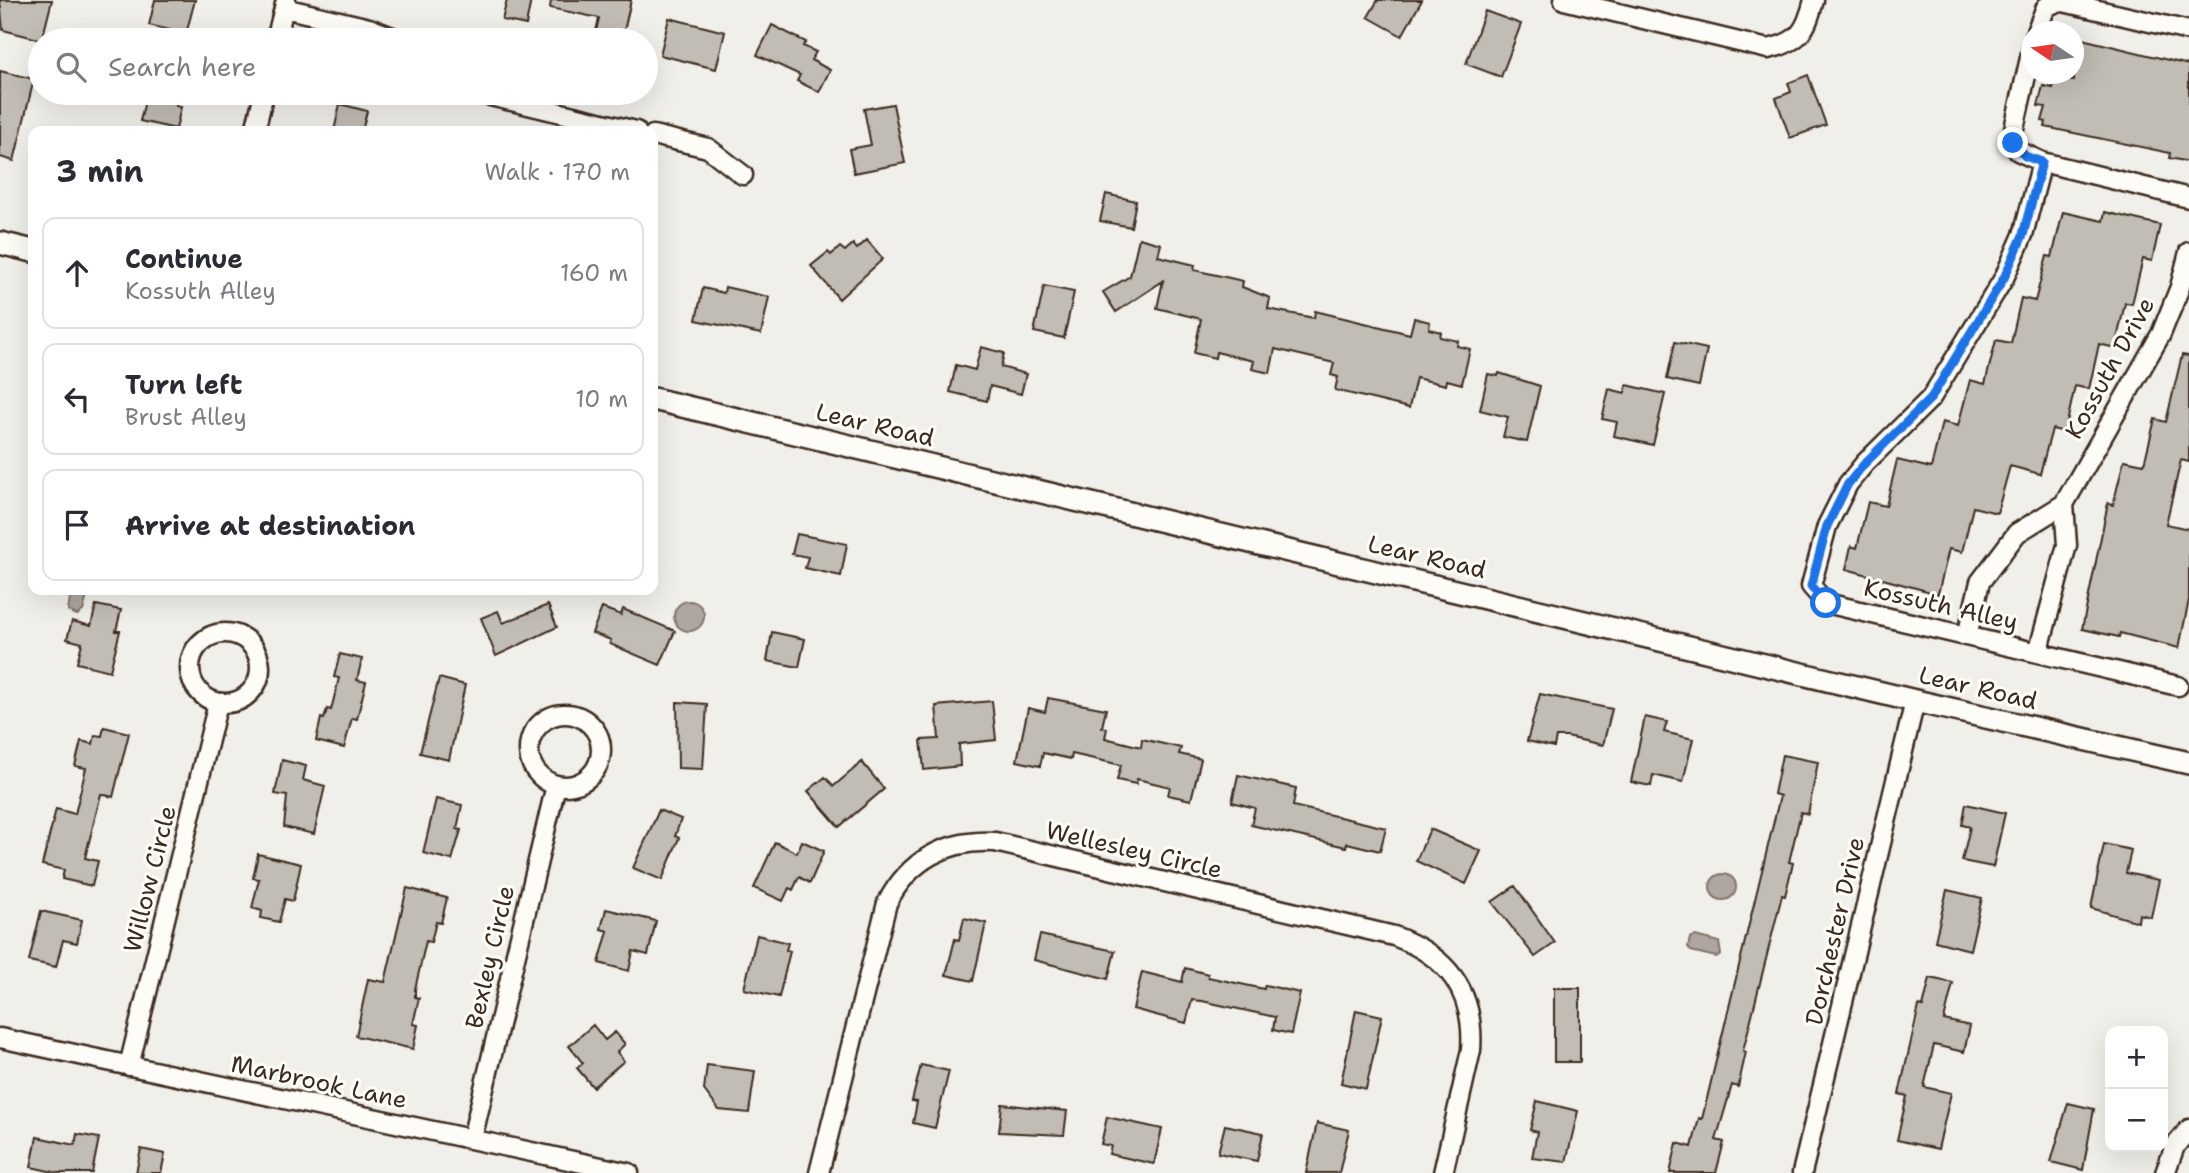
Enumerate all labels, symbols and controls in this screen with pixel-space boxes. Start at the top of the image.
north arrow [2021,21,2084,84]
search box [28,28,658,105]
icon: search [52,48,90,86]
text: Search here [108,49,257,84]
route end [1997,127,2028,158]
text: 3 min [56,151,143,192]
text: Walk · 170 m [485,157,630,187]
text: Continue [125,241,243,276]
icon: ahead [58,254,96,292]
text: 160 m [560,258,628,288]
text: Kossuth Alley [125,276,276,306]
street label: Kossuth Drive [2058,291,2162,445]
text: Turn left [125,367,242,402]
icon: left [58,380,96,418]
text: 10 m [575,384,628,414]
street label: Lear Road [813,396,937,454]
text: Brust Alley [125,402,247,432]
icon: arrive [58,506,96,544]
text: Arrive at destination [125,508,415,543]
street label: Lear Road [1365,528,1489,586]
street label: Kossuth Alley [1861,572,2021,638]
route start [1810,587,1841,618]
street label: Lear Road [1916,659,2040,717]
street label: Willow Circle [116,802,184,956]
street label: Wellesley Circle [1043,814,1225,886]
street label: Dorchester Drive [1798,834,1872,1028]
street label: Bexley Circle [458,882,522,1032]
map controls [2105,1026,2168,1152]
button: + [2105,1026,2168,1089]
street label: Marbrook Lane [228,1048,410,1116]
button: − [2105,1089,2168,1152]

